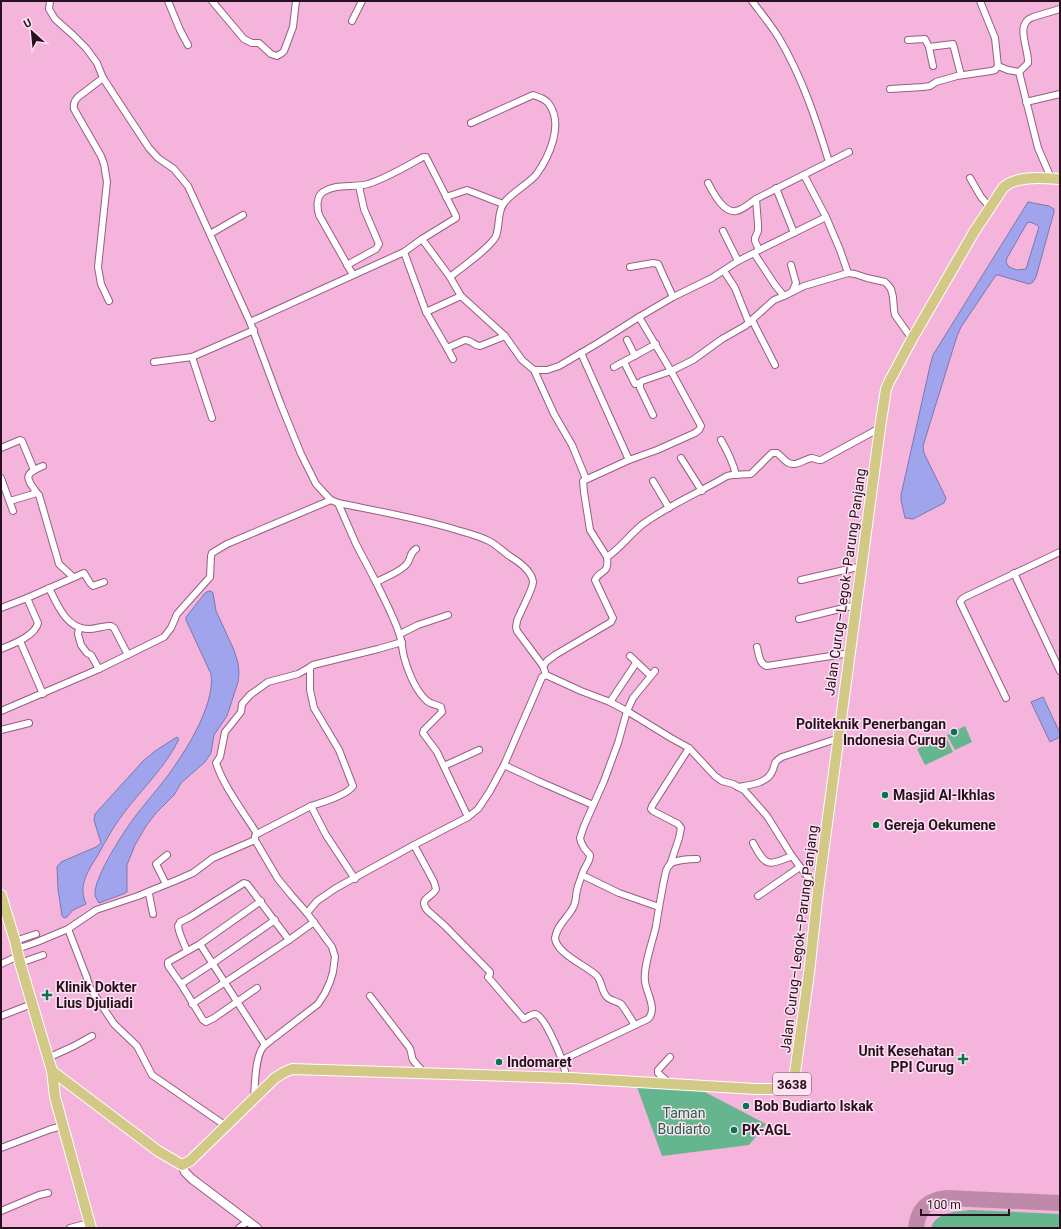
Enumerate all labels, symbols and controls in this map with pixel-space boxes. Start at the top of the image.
north arrow [12,12,52,52]
text: U [21,16,34,31]
street label: Jalan Curug–Legok–Parung Panjang [821,467,869,697]
place label: Politeknik Penerbangan Indonesia Curug [796,716,946,748]
marker: Politeknik Penerbangan Indonesia Curug [949,727,959,737]
place label: Masjid Al-Ikhlas [893,787,995,803]
marker: Masjid Al-Ikhlas [880,790,890,800]
place label: Gereja Oekumene [884,817,996,833]
marker: Gereja Oekumene [871,820,881,830]
street label: Jalan Curug–Legok–Parung Panjang [777,824,821,1054]
place label: Klinik Dokter Lius Djuliadi [56,979,137,1011]
marker: Klinik Dokter Lius Djuliadi [41,989,53,1001]
place label: Unit Kesehatan PPI Curug [859,1043,954,1075]
marker: Unit Kesehatan PPI Curug [957,1053,969,1065]
place label: Indomaret [507,1054,572,1070]
marker: Indomaret [494,1057,504,1067]
road number: 3638 [773,1073,811,1095]
place label: Bob Budiarto Iskak [754,1098,874,1114]
marker: Bob Budiarto Iskak [741,1101,751,1111]
park label: Taman Budiarto [658,1105,710,1137]
place label: PK-AGL [742,1122,791,1138]
marker: PK-AGL [729,1125,739,1135]
scale bar [921,1191,1009,1217]
text: 100 m [927,1198,961,1212]

